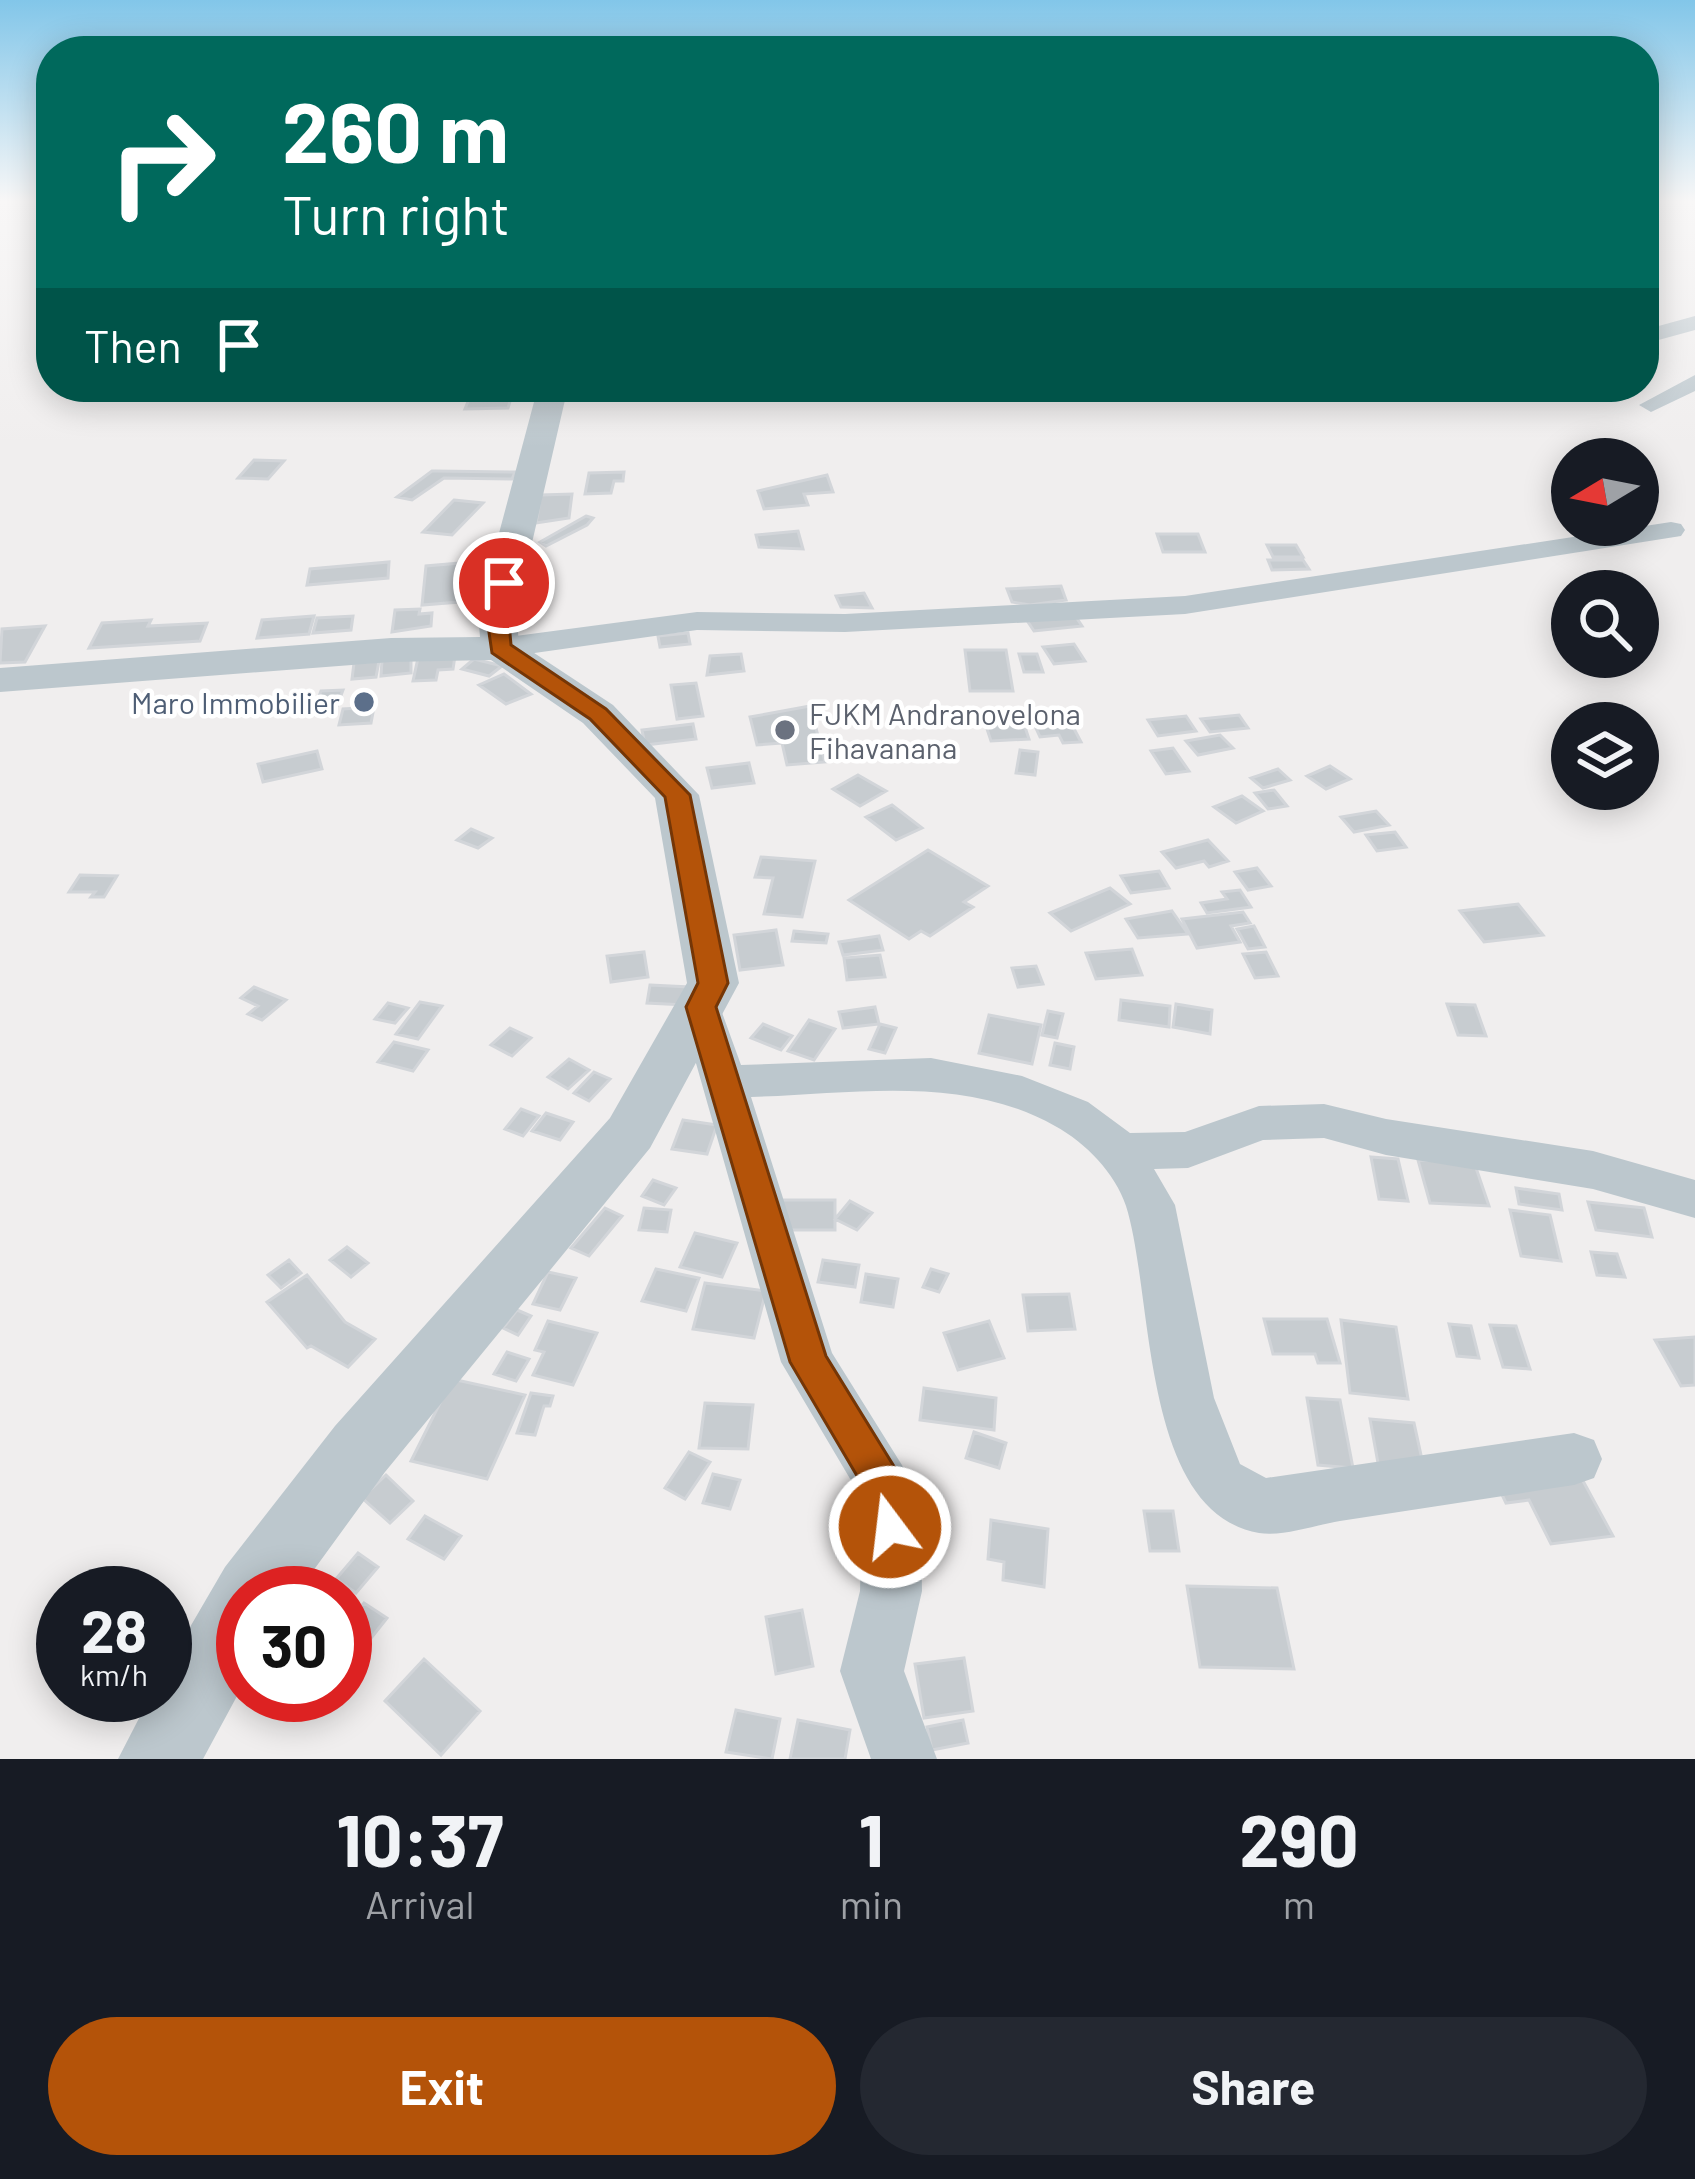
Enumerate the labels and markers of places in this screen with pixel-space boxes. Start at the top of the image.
pin [453,532,555,634]
place label: Maro Immobilier [131,684,340,720]
marker: Maro Immobilier [351,689,377,715]
place label: FJKM Andranovelona Fihavanana [809,695,1081,765]
marker: FJKM Andranovelona Fihavanana [772,717,798,743]

